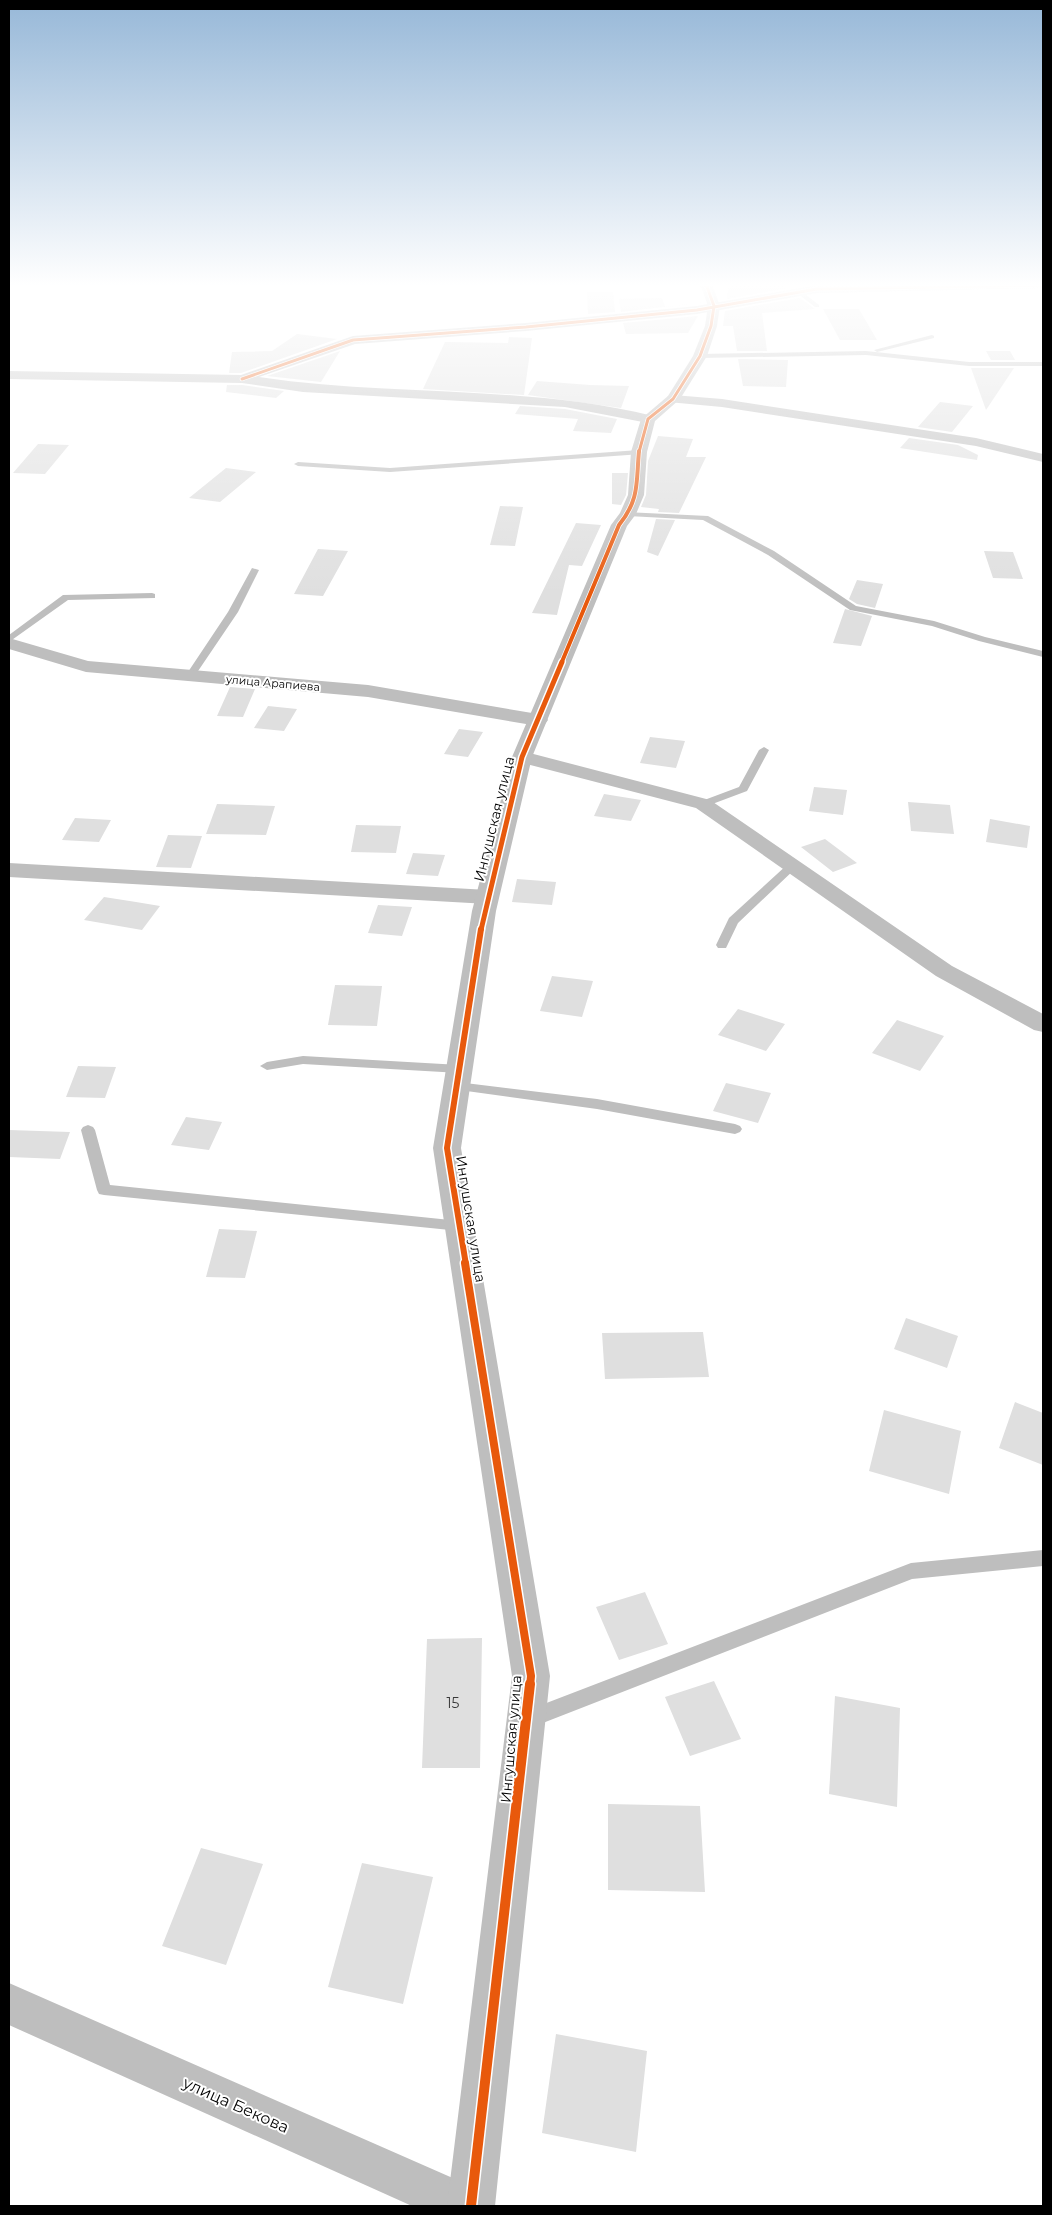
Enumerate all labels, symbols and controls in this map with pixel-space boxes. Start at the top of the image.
street label: улица Арапиева [224,672,321,694]
street label: Ингушская улица [470,755,518,883]
street label: Ингушская улица [452,1154,490,1284]
street label: Ингушская улица [496,1674,526,1804]
house number: 15 [447,1694,460,1712]
street label: улица Бекова [179,2073,292,2137]

